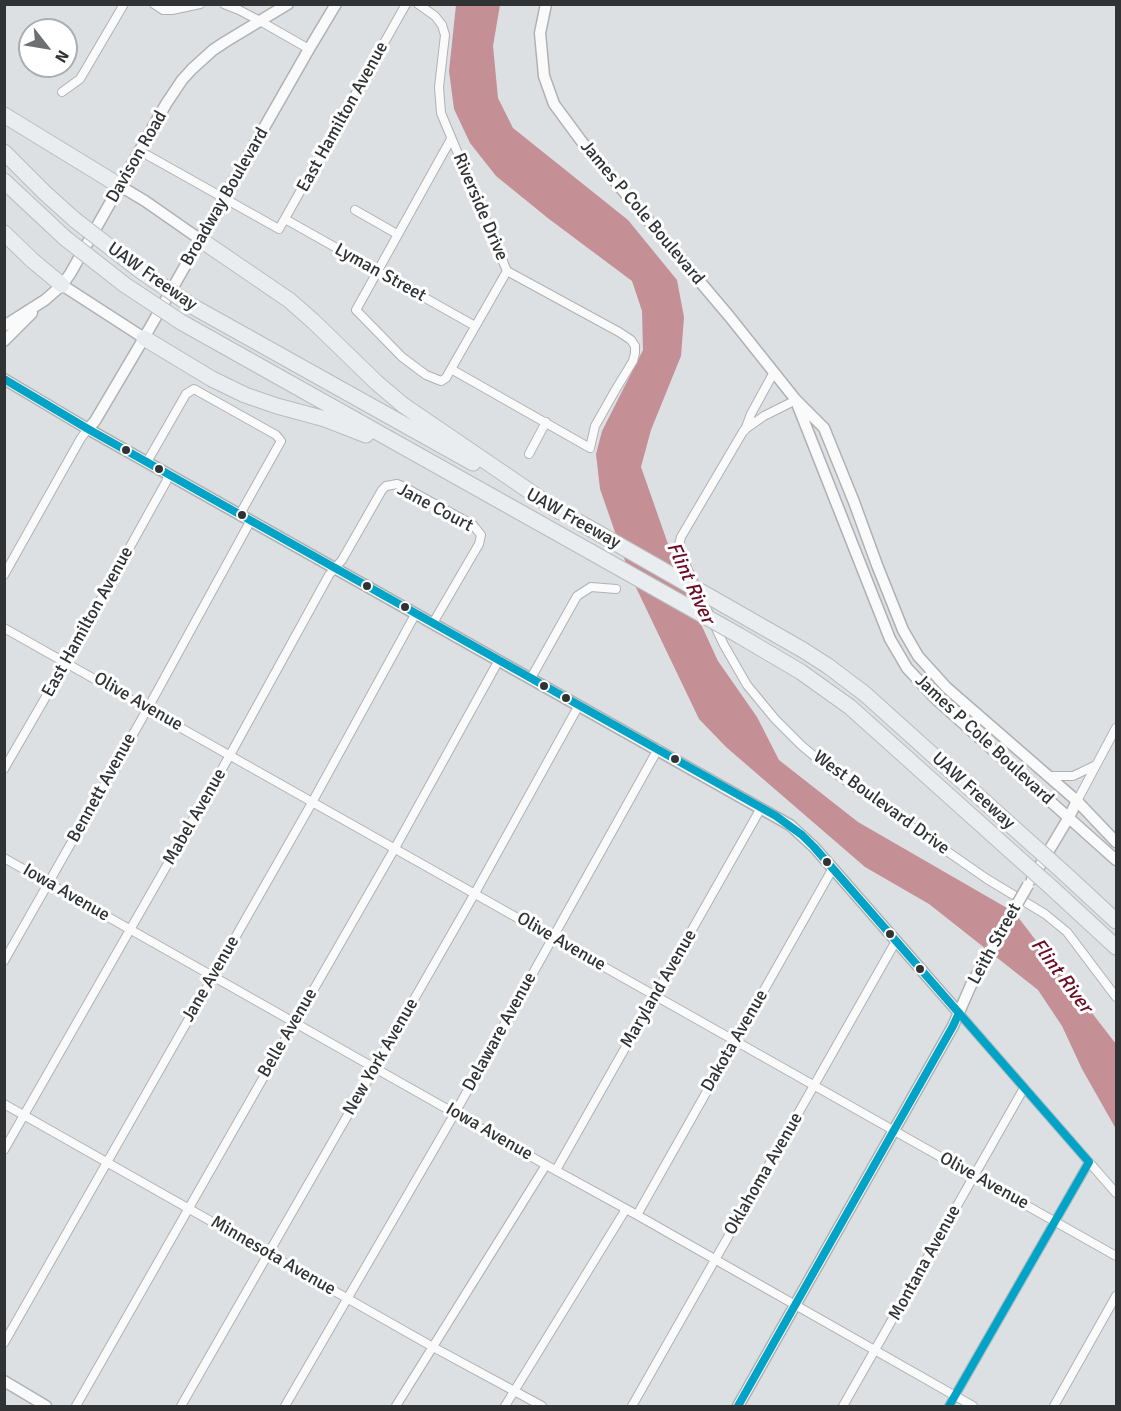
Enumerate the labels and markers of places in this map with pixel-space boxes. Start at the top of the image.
unlabelled marker [120,444,132,456]
unlabelled marker [153,463,165,475]
unlabelled marker [236,509,248,521]
unlabelled marker [361,580,373,592]
unlabelled marker [399,601,411,613]
unlabelled marker [538,680,550,692]
unlabelled marker [560,692,572,704]
unlabelled marker [669,753,681,765]
unlabelled marker [821,856,833,868]
unlabelled marker [884,928,896,940]
unlabelled marker [914,963,926,975]

